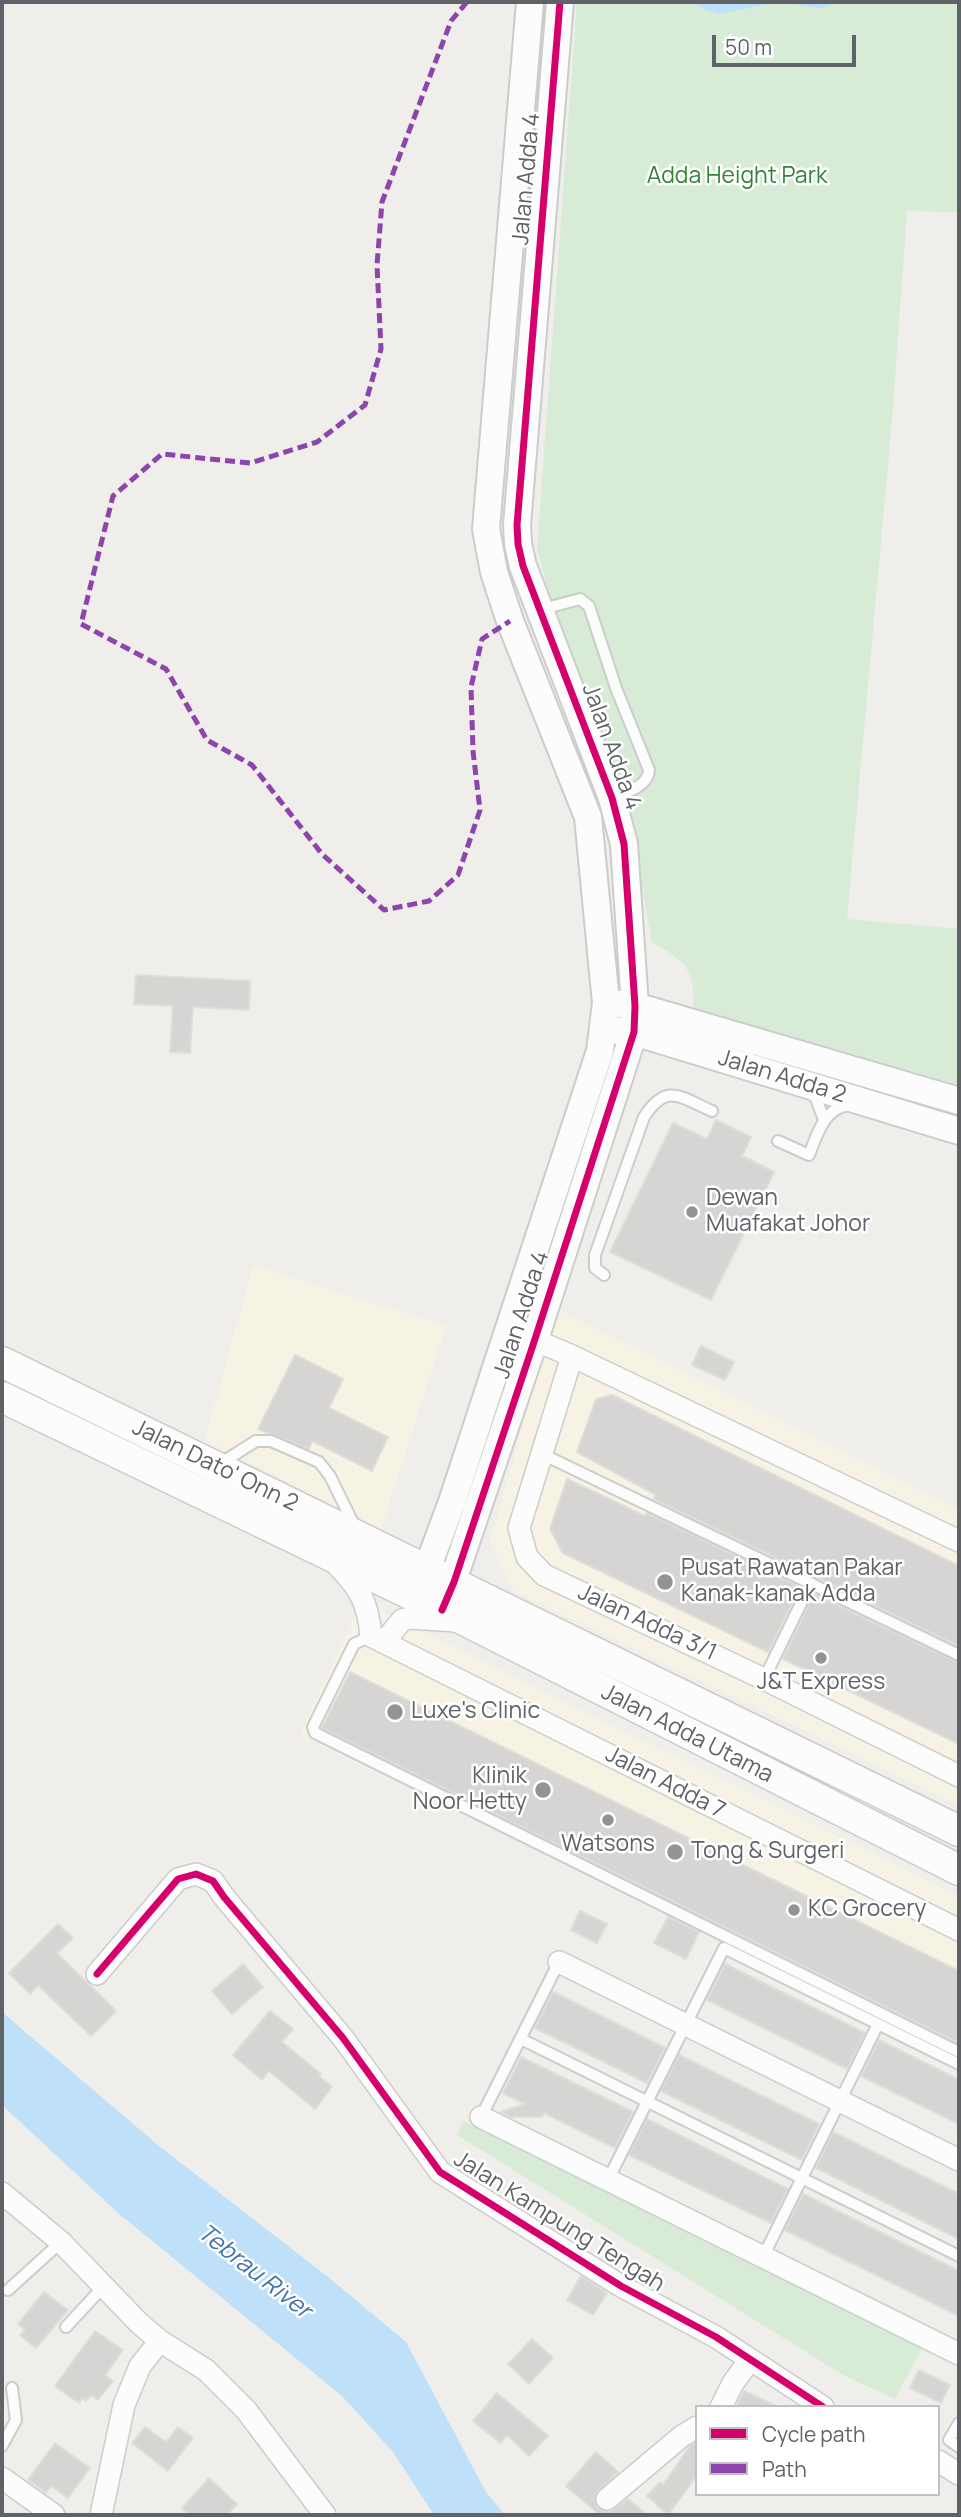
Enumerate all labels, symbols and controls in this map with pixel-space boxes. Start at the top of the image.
scale bar [716,21,860,65]
text: 50 m [725,33,772,61]
street label: Jalan Adda 4 [507,112,547,246]
park label: Adda Height Park [647,163,827,191]
street label: Jalan Adda 4 [575,680,647,814]
street label: Jalan Adda 2 [715,1044,849,1110]
place label: Dewan Muafakat Johor [706,1185,870,1239]
marker: Dewan Muafakat Johor [684,1204,700,1220]
street label: Jalan Adda 4 [488,1248,556,1382]
street label: Jalan Dato' Onn 2 [128,1414,302,1518]
place label: Pusat Rawatan Pakar Kanak-kanak Adda [681,1555,903,1609]
marker: Pusat Rawatan Pakar Kanak-kanak Adda [655,1572,675,1592]
street label: Jalan Adda 3/1 [573,1579,721,1667]
marker: J&T Express [813,1650,829,1666]
place label: J&T Express [757,1669,885,1697]
street label: Jalan Adda Utama [596,1679,778,1789]
place label: Luxe's Clinic [411,1698,540,1726]
marker: Luxe's Clinic [385,1702,405,1722]
street label: Jalan Adda 7 [601,1741,729,1825]
place label: Klinik Noor Hetty [413,1763,527,1817]
marker: Klinik Noor Hetty [533,1780,553,1800]
marker: Watsons [600,1812,616,1828]
place label: Watsons [561,1831,655,1859]
place label: Tong & Surgeri [691,1838,844,1866]
marker: Tong & Surgeri [665,1842,685,1862]
place label: KC Grocery [808,1896,926,1924]
marker: KC Grocery [786,1902,802,1918]
street label: Jalan Kampung Tengah [448,2146,670,2298]
water label: Tebrau River [191,2219,317,2325]
legend [695,2405,940,2496]
text: Cycle path [762,2420,865,2448]
text: Path [762,2455,807,2483]

